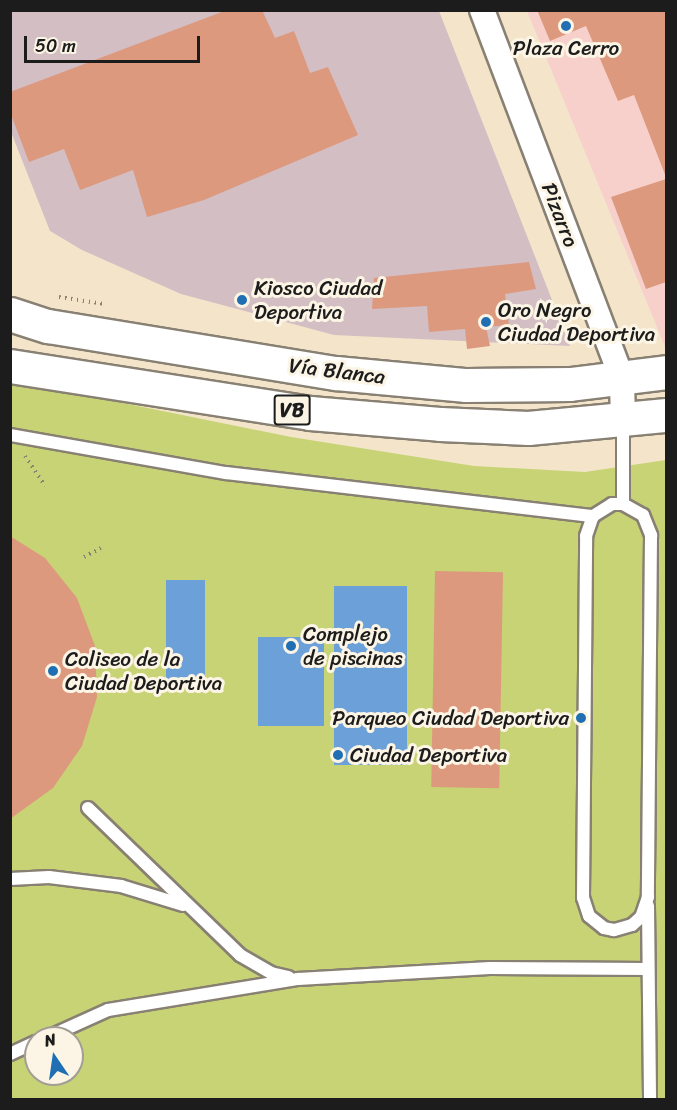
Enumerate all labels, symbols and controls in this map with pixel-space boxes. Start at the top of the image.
marker: Plaza Cerro [559,19,573,33]
scale bar [27,24,202,62]
text: 50 m [35,30,76,62]
place label: Plaza Cerro [512,35,620,61]
street label: Pizarro [536,179,584,251]
place label: Kiosco Ciudad Deportiva [254,275,382,325]
marker: Kiosco Ciudad Deportiva [235,293,249,307]
place label: Oro Negro Ciudad Deportiva [498,297,655,347]
marker: Oro Negro Ciudad Deportiva [479,315,493,329]
street label: Vía Blanca [288,353,386,389]
road number: VB [272,393,312,427]
place label: Complejo de piscinas [303,621,405,671]
marker: Complejo de piscinas [284,639,298,653]
place label: Coliseo de la Ciudad Deportiva [65,646,222,696]
marker: Coliseo de la Ciudad Deportiva [46,664,60,678]
place label: Parqueo Ciudad Deportiva [333,705,569,731]
marker: Parqueo Ciudad Deportiva [574,711,588,725]
place label: Ciudad Deportiva [350,742,507,768]
marker: Ciudad Deportiva [331,748,345,762]
text: N [42,1025,59,1055]
north arrow [24,1026,84,1086]

